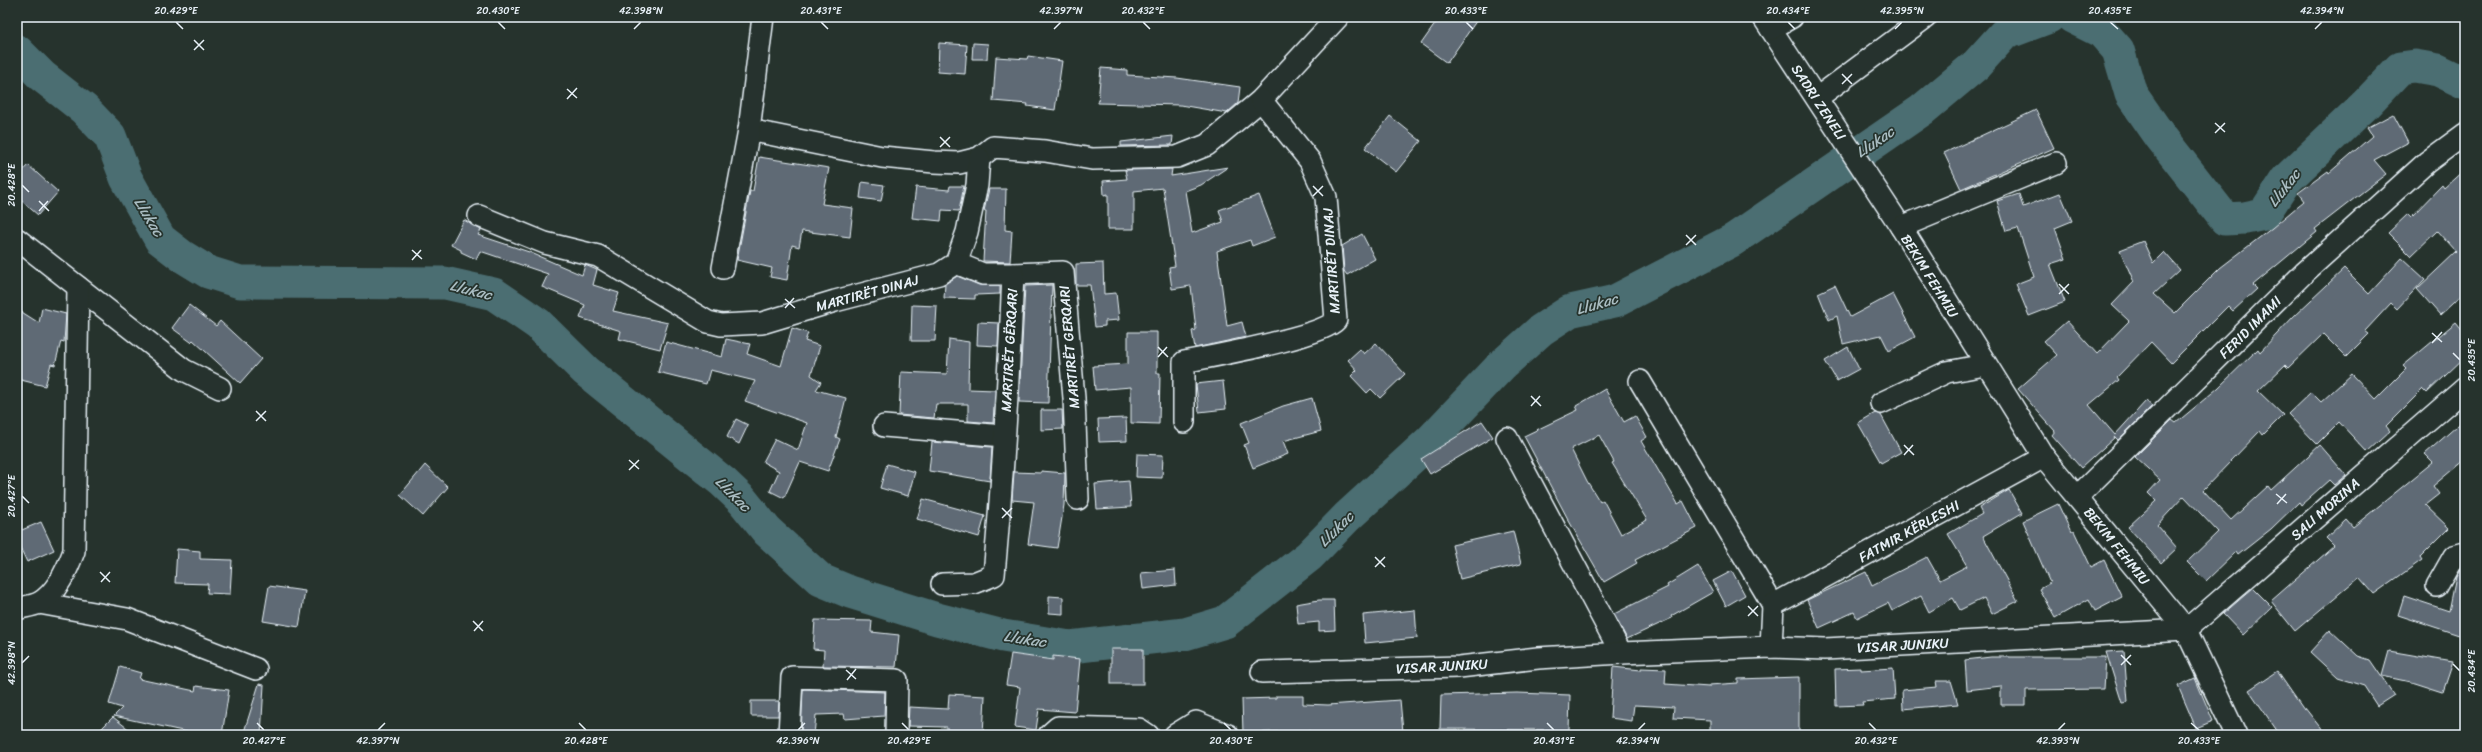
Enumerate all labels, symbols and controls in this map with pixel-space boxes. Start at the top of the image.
text: 20.429°E [154,2,199,20]
text: 20.430°E [477,2,521,20]
text: 42.398°N [619,2,663,20]
text: 20.431°E [801,2,843,20]
text: 42.397°N [1039,2,1083,20]
text: 20.432°E [1122,2,1166,20]
text: 20.433°E [1445,2,1489,20]
text: 20.434°E [1767,2,1811,20]
text: 42.395°N [1880,2,1924,20]
text: 20.435°E [2089,2,2133,20]
text: 42.394°N [2300,2,2344,20]
street label: SADRI ZENELI [1784,59,1853,146]
water label: Llukac [1850,119,1901,165]
text: 20.428°E [3,162,21,207]
water label: Llukac [2261,162,2308,213]
water label: Llukac [127,192,172,243]
street label: MARTIRËT DINAJ [1315,207,1348,315]
street label: BEKIM FEHMIU [1894,229,1965,323]
street label: MARTIRËT DINAJ [813,268,922,319]
water label: Llukac [447,272,496,308]
street label: MARTIRËT GERQARI [1052,284,1087,410]
water label: Llukac [1573,285,1622,322]
street label: MARTIRËT GËRQARI [994,287,1025,412]
street label: FERID IMAMI [2213,289,2288,365]
text: 20.435°E [2463,337,2481,381]
water label: Llukac [709,470,758,519]
street label: SALI MORINA [2285,472,2366,547]
text: 20.427°E [3,473,21,517]
street label: FATMIR KËRLESHI [1854,493,1965,570]
street label: BEKIM FEHMIU [2077,502,2156,591]
water label: Llukac [1312,504,1361,553]
water label: Llukac [1002,623,1049,655]
street label: VISAR JUNIKU [1856,631,1950,660]
text: 42.398°N [3,641,21,685]
text: 20.434°E [2463,648,2481,692]
street label: VISAR JUNIKU [1395,652,1489,681]
text: 20.427°E [243,732,287,750]
text: 42.397°N [356,732,400,750]
text: 20.428°E [565,732,609,750]
text: 42.396°N [776,732,820,750]
text: 20.429°E [887,732,932,750]
text: 20.430°E [1210,732,1254,750]
text: 20.431°E [1534,732,1576,750]
text: 42.394°N [1616,732,1660,750]
text: 20.432°E [1855,732,1899,750]
text: 42.393°N [2036,732,2080,750]
text: 20.433°E [2178,732,2222,750]

